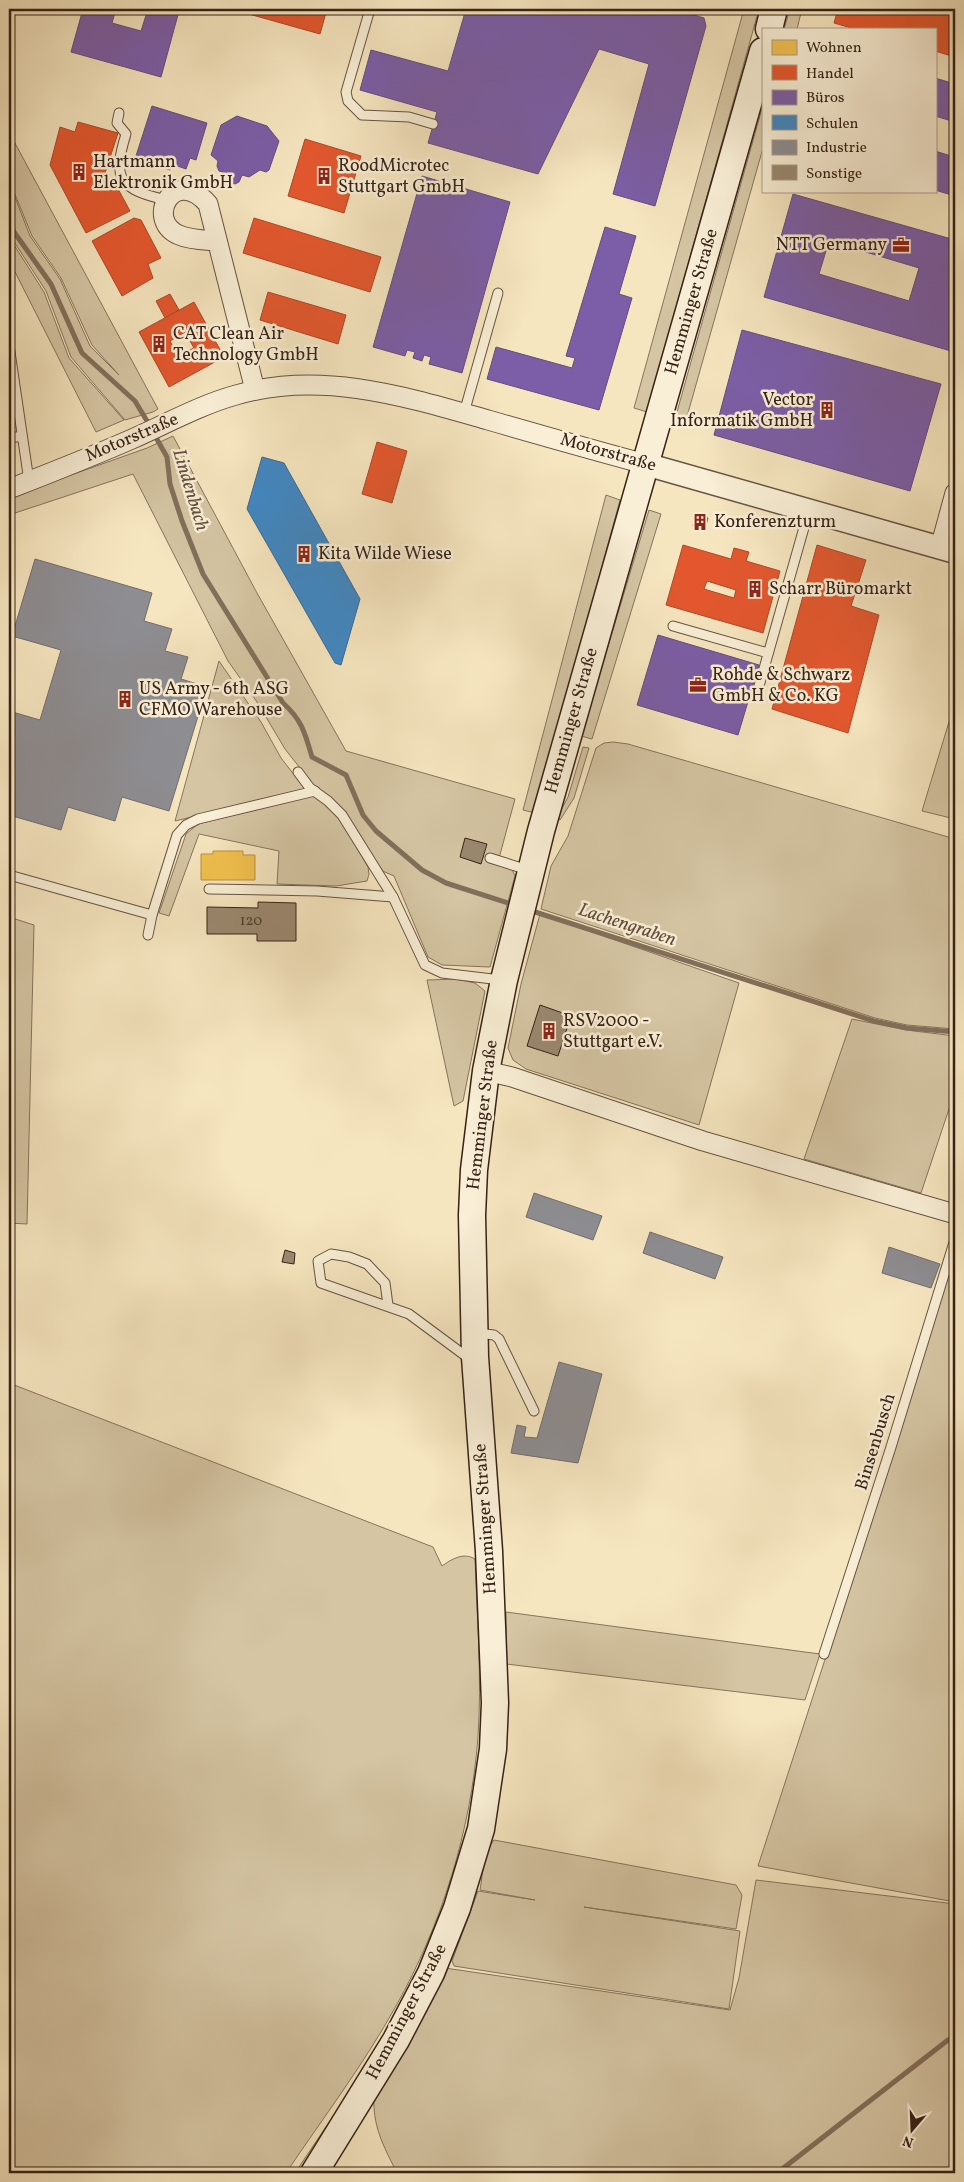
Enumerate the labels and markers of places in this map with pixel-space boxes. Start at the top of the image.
place label: Hartmann Elektronik GmbH [93,150,233,196]
place label: RoodMicrotec Stuttgart GmbH [338,154,465,200]
building icon: Hartmann Elektronik GmbH [69,162,89,182]
building icon: RoodMicrotec Stuttgart GmbH [314,166,334,186]
place label: NTT Germany [776,233,887,258]
office icon: NTT Germany [891,235,911,255]
place label: CAT Clean Air Technology GmbH [173,322,319,368]
building icon: CAT Clean Air Technology GmbH [149,334,169,354]
place label: Vector Informatik GmbH [670,388,813,434]
building icon: Vector Informatik GmbH [817,400,837,420]
place label: Konferenzturm [714,510,836,535]
building icon: Konferenzturm [690,512,710,532]
place label: Kita Wilde Wiese [318,542,452,567]
building icon: Kita Wilde Wiese [294,544,314,564]
place label: Scharr Büromarkt [769,577,912,602]
building icon: Scharr Büromarkt [745,579,765,599]
place label: Rohde & Schwarz GmbH & Co. KG [712,663,850,709]
office icon: Rohde & Schwarz GmbH & Co. KG [688,675,708,695]
place label: US Army - 6th ASG CFMO Warehouse [139,677,289,723]
building icon: US Army - 6th ASG CFMO Warehouse [115,689,135,709]
place label: RSV2000 - Stuttgart e.V. [563,1009,663,1055]
building icon: RSV2000 - Stuttgart e.V. [539,1021,559,1041]

